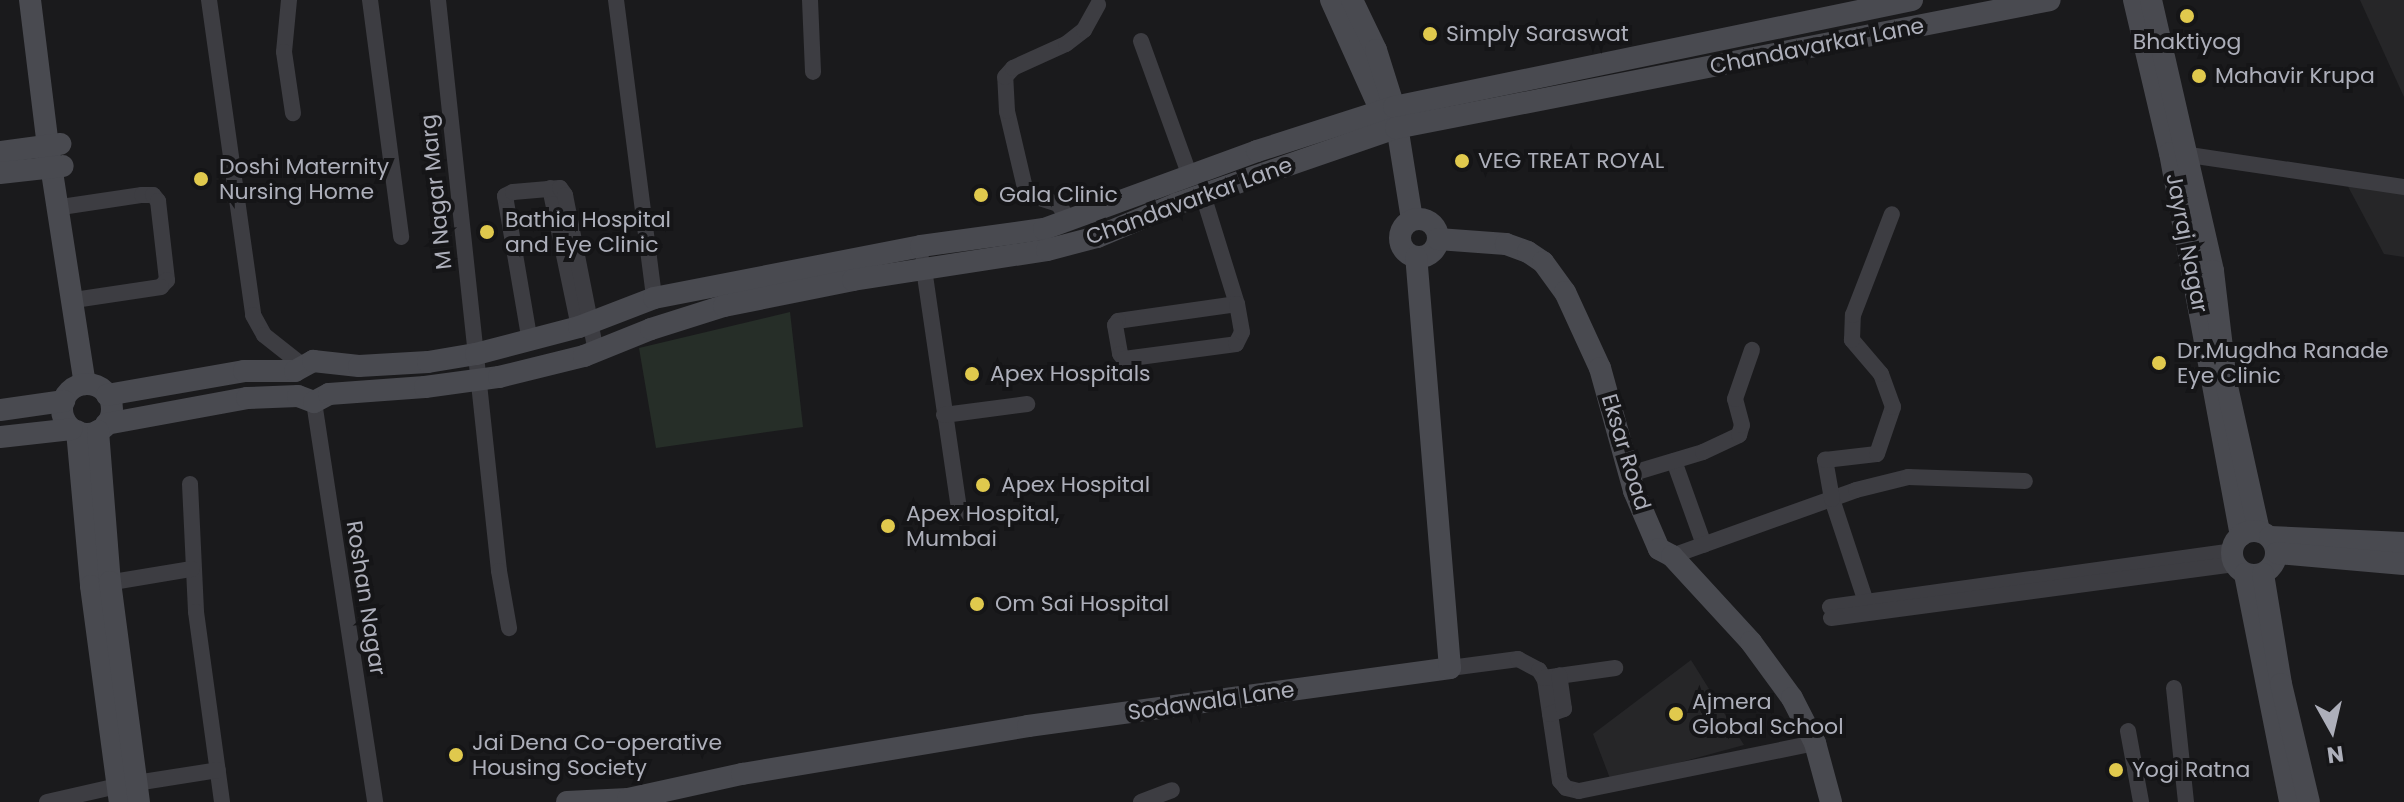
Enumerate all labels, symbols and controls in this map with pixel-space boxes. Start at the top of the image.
marker: Bhaktiyog [2178,7,2196,25]
street label: Chandavarkar Lane [1708,12,1926,80]
place label: Simply Saraswat [1446,21,1629,47]
marker: Simply Saraswat [1421,25,1439,43]
place label: Bhaktiyog [2133,29,2241,55]
place label: Mahavir Krupa [2215,63,2375,89]
marker: Mahavir Krupa [2190,67,2208,85]
street label: M Nagar Marg [415,113,457,271]
place label: VEG TREAT ROYAL [1478,148,1664,174]
street label: Chandavarkar Lane [1082,151,1296,251]
marker: VEG TREAT ROYAL [1453,152,1471,170]
place label: Doshi Maternity Nursing Home [219,153,389,204]
marker: Doshi Maternity Nursing Home [190,168,212,190]
street label: Jayraj Nagar [2161,171,2213,315]
place label: Gala Clinic [999,182,1118,208]
marker: Gala Clinic [970,184,992,206]
place label: Bathia Hospital and Eye Clinic [505,206,671,258]
marker: Bathia Hospital and Eye Clinic [476,221,498,243]
place label: Dr.Mugdha Ranade Eye Clinic [2177,337,2389,388]
marker: Dr.Mugdha Ranade Eye Clinic [2148,352,2170,374]
place label: Apex Hospitals [990,361,1151,387]
marker: Apex Hospitals [961,363,983,385]
street label: Eksar Road [1596,391,1656,513]
place label: Apex Hospital [1001,472,1150,498]
marker: Apex Hospital [972,474,994,496]
place label: Apex Hospital, Mumbai [906,500,1059,552]
marker: Apex Hospital, Mumbai [877,515,899,537]
street label: Roshan Nagar [341,519,391,677]
place label: Om Sai Hospital [995,591,1169,617]
marker: Om Sai Hospital [966,593,988,615]
street label: Sodawala Lane [1126,676,1296,726]
place label: Ajmera Global School [1692,688,1844,740]
north arrow [2292,690,2372,770]
marker: Ajmera Global School [1667,705,1685,723]
place label: Jai Dena Co-operative Housing Society [472,729,722,780]
text: N [2325,738,2346,771]
marker: Jai Dena Co-operative Housing Society [447,746,465,764]
place label: Yogi Ratna [2132,757,2250,783]
marker: Yogi Ratna [2107,761,2125,779]

